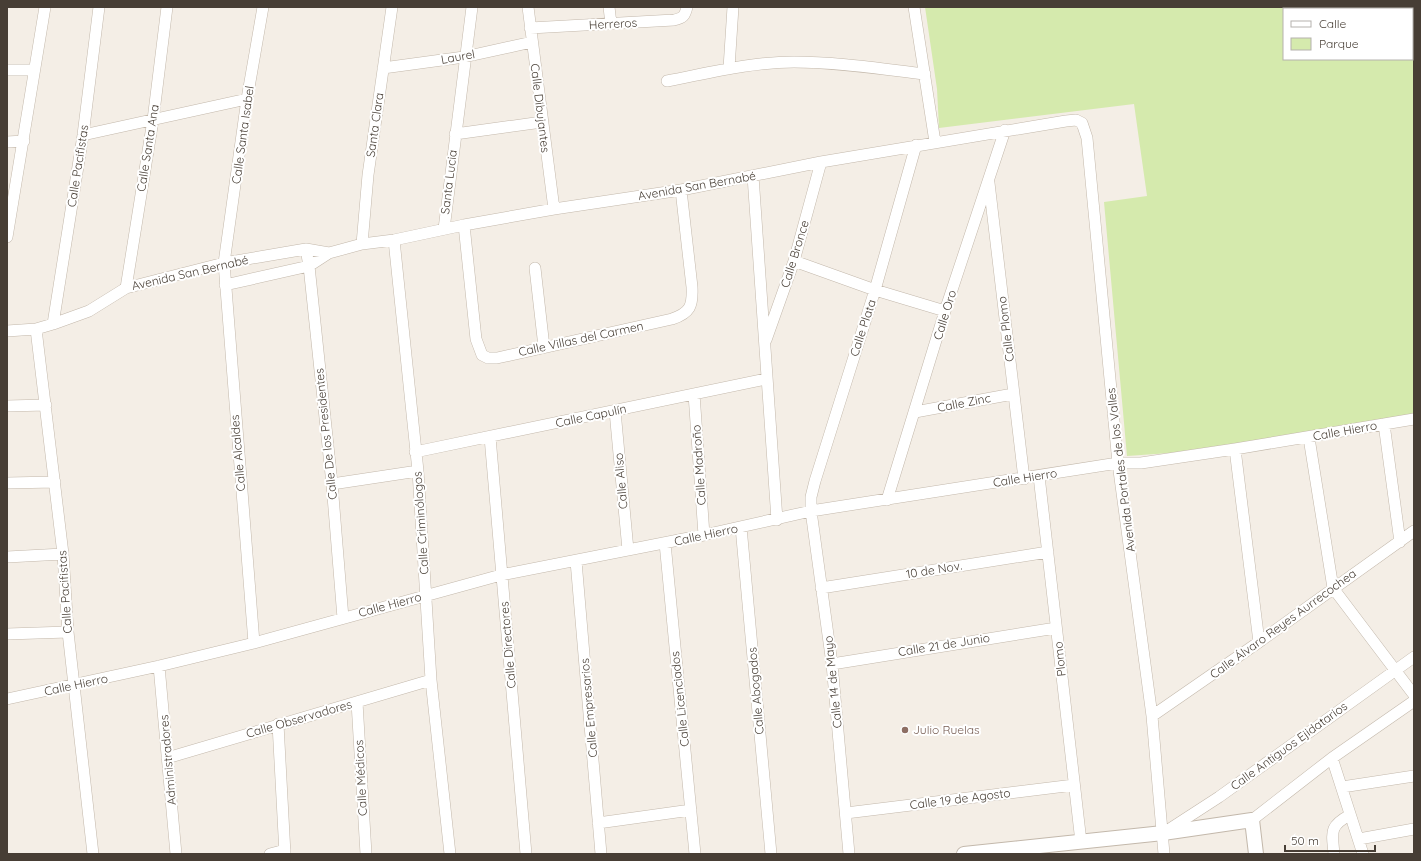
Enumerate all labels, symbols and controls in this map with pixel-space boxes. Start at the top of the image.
legend [1283,8,1413,60]
street label: Herreros [588,15,638,32]
text: Calle [1319,16,1347,31]
text: Parque [1319,36,1359,51]
street label: Laurel [440,46,476,67]
street label: Calle Dibujantes [528,62,553,154]
street label: Calle Santa Isabel [228,85,257,185]
street label: Santa Clara [363,92,386,158]
street label: Calle Santa Ana [133,103,162,193]
street label: Calle Pacifistas [64,123,91,208]
street label: Santa Lucia [437,149,460,215]
street label: Avenida San Bernabé [637,168,757,203]
street label: Calle Bronce [777,218,812,289]
street label: Avenida San Bernabé [130,252,250,293]
street label: Calle Oro [930,288,959,342]
street label: Calle Plomo [994,295,1017,363]
street label: Calle Plata [846,297,879,358]
street label: Calle Villas del Carmen [517,318,645,359]
street label: Calle De los Presidentes [311,367,340,500]
street label: Avenida Portales de los Valles [1103,387,1138,553]
street label: Calle Zinc [936,390,992,415]
street label: Calle Capulín [554,401,628,430]
street label: Calle Alcaldes [227,414,248,492]
street label: Calle Hierro [1312,417,1378,444]
street label: Calle Madroño [688,424,709,506]
street label: Calle Aliso [611,452,630,510]
street label: Calle Hierro [992,465,1058,490]
street label: Calle Criminólogos [409,471,432,575]
street label: Calle Hierro [673,520,739,549]
street label: Calle Pacifistas [54,550,75,634]
street label: 10 de Nov. [905,558,963,581]
street label: Calle Álvaro Reyes Aurrecochea [1207,565,1359,682]
street label: Calle Hierro [357,589,423,620]
street label: Calle Directores [496,601,519,689]
street label: Calle 21 de Junio [897,630,991,659]
street label: Calle 14 de Mayo [820,635,845,729]
street label: Plomo [1050,641,1069,677]
street label: Calle Abogados [744,646,767,735]
street label: Calle Licenciados [667,650,692,747]
street label: Calle Empresarios [577,657,600,758]
street label: Calle Hierro [43,670,109,699]
street label: Calle Observadores [244,696,354,741]
street label: Calle Antiguos Ejidatarios [1227,698,1350,793]
street label: Administradores [156,714,179,806]
place label: Julio Ruelas [913,722,980,737]
marker: Julio Ruelas [900,725,910,735]
street label: Calle Médicos [351,739,370,816]
street label: Calle 19 de Agosto [909,785,1011,812]
scale bar [1285,827,1375,853]
text: 50 m [1291,833,1319,848]

